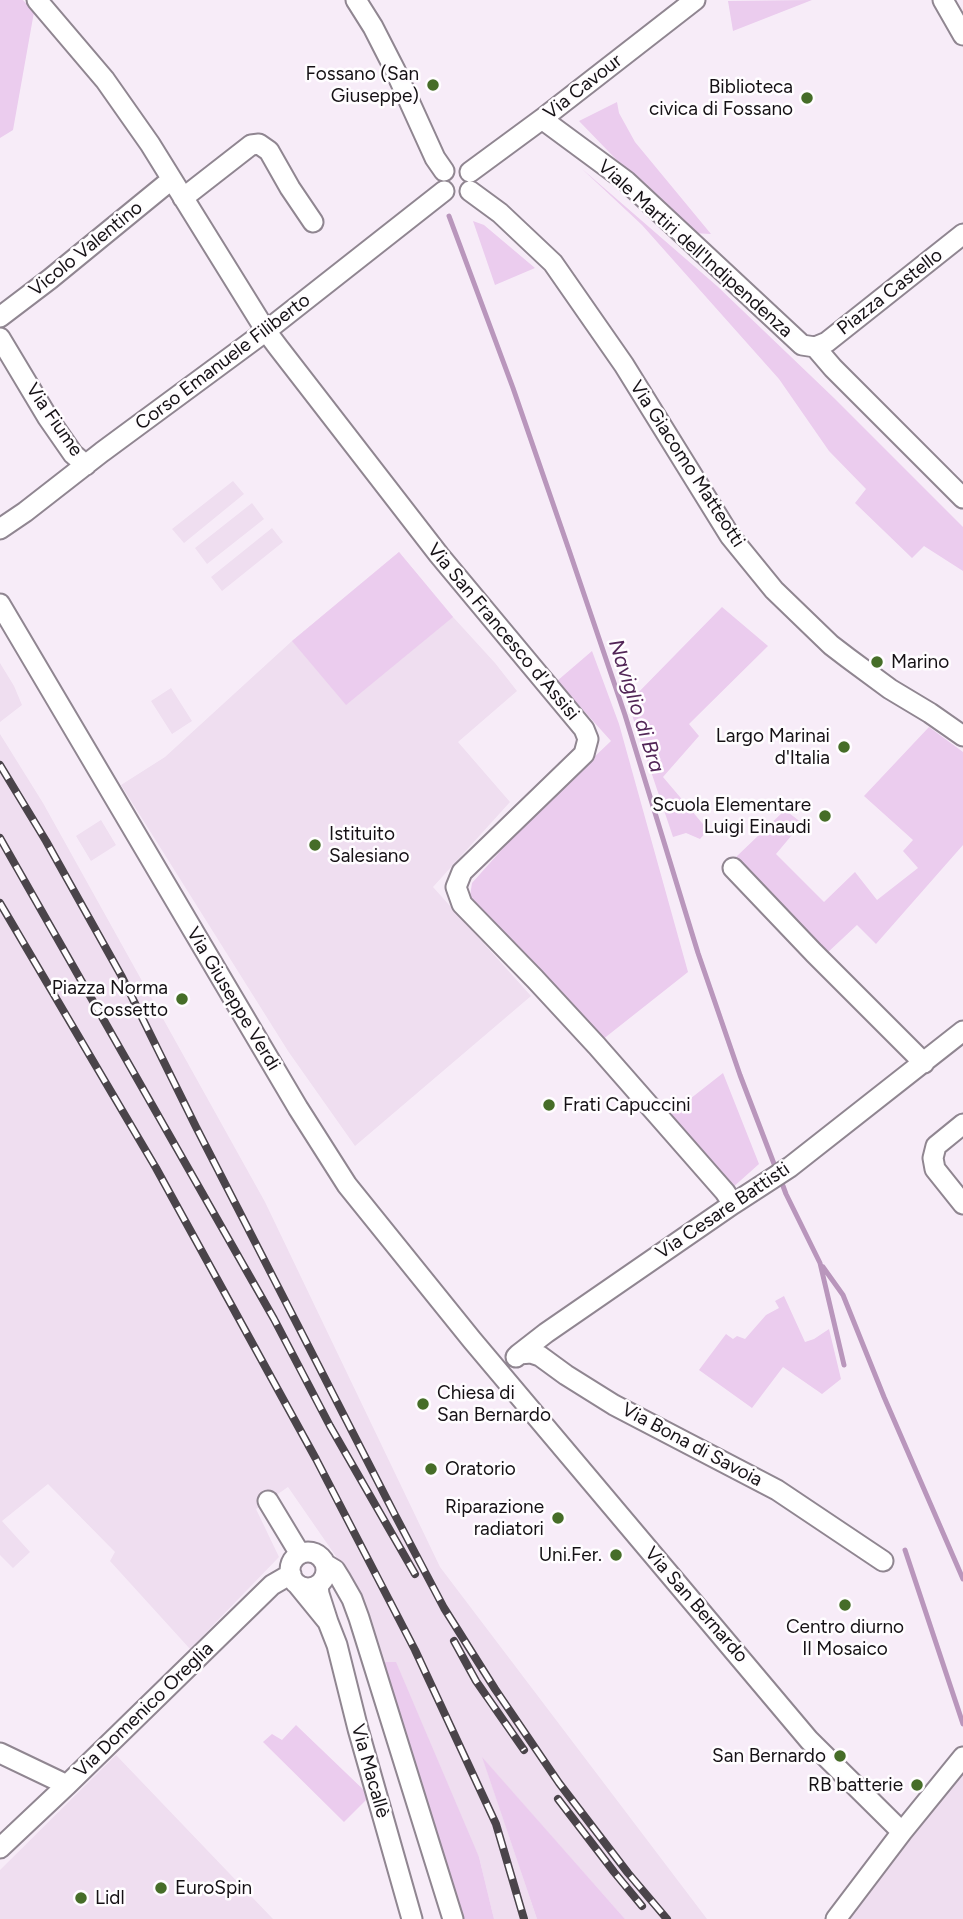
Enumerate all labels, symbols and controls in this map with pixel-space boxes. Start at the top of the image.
street label: Via Cavour [539,49,627,125]
place label: Fossano (San Giuseppe) [305,63,419,107]
place label: Biblioteca civica di Fossano [649,76,793,120]
marker: Fossano (San Giuseppe) [425,77,441,93]
marker: Biblioteca civica di Fossano [799,90,815,106]
street label: Viale Martiri dell'Indipendenza [593,156,797,342]
street label: Vicolo Valentino [25,196,147,302]
street label: Piazza Castello [833,244,947,340]
street label: Corso Emanuele Filiberto [131,289,315,435]
street label: Via Giacomo Matteotti [625,376,749,552]
street label: Via Fiume [21,379,87,461]
street label: Via San Francesco d'Assisi [422,539,584,725]
water label: Naviglio di Bra [603,636,669,776]
place label: Marino [891,651,949,673]
marker: Marino [869,654,885,670]
place label: Largo Marinai d'Italia [716,725,830,769]
marker: Largo Marinai d'Italia [836,739,852,755]
place label: Scuola Elementare Luigi Einaudi [652,794,811,838]
marker: Scuola Elementare Luigi Einaudi [817,808,833,824]
place label: Istituito Salesiano [329,823,409,867]
marker: Istituito Salesiano [307,837,323,853]
street label: Via Giuseppe Verdi [181,923,285,1075]
place label: Piazza Norma Cossetto [52,977,168,1021]
marker: Piazza Norma Cossetto [174,991,190,1007]
place label: Frati Capuccini [563,1094,691,1116]
marker: Frati Capuccini [541,1097,557,1113]
street label: Via Cesare Battisti [652,1158,794,1264]
place label: Chiesa di San Bernardo [437,1382,551,1426]
marker: Chiesa di San Bernardo [415,1396,431,1412]
street label: Via Bona di Savoia [618,1398,766,1492]
place label: Oratorio [445,1458,516,1480]
marker: Oratorio [423,1461,439,1477]
place label: Riparazione radiatori [445,1496,544,1540]
marker: Riparazione radiatori [550,1510,566,1526]
street label: Via San Bernardo [640,1542,752,1668]
place label: Uni.Fer. [539,1544,602,1566]
marker: Uni.Fer. [608,1547,624,1563]
marker: Centro diurno Il Mosaico [837,1597,853,1613]
place label: Centro diurno Il Mosaico [786,1616,904,1660]
street label: Via Domenico Oreglia [70,1638,218,1782]
street label: Via Macallè [346,1722,394,1820]
place label: San Bernardo [712,1745,826,1767]
marker: San Bernardo [832,1748,848,1764]
place label: RB batterie [808,1774,903,1796]
marker: RB batterie [909,1777,925,1793]
place label: EuroSpin [175,1877,252,1899]
marker: EuroSpin [153,1880,169,1896]
place label: Lidl [95,1887,125,1909]
marker: Lidl [73,1890,89,1906]

